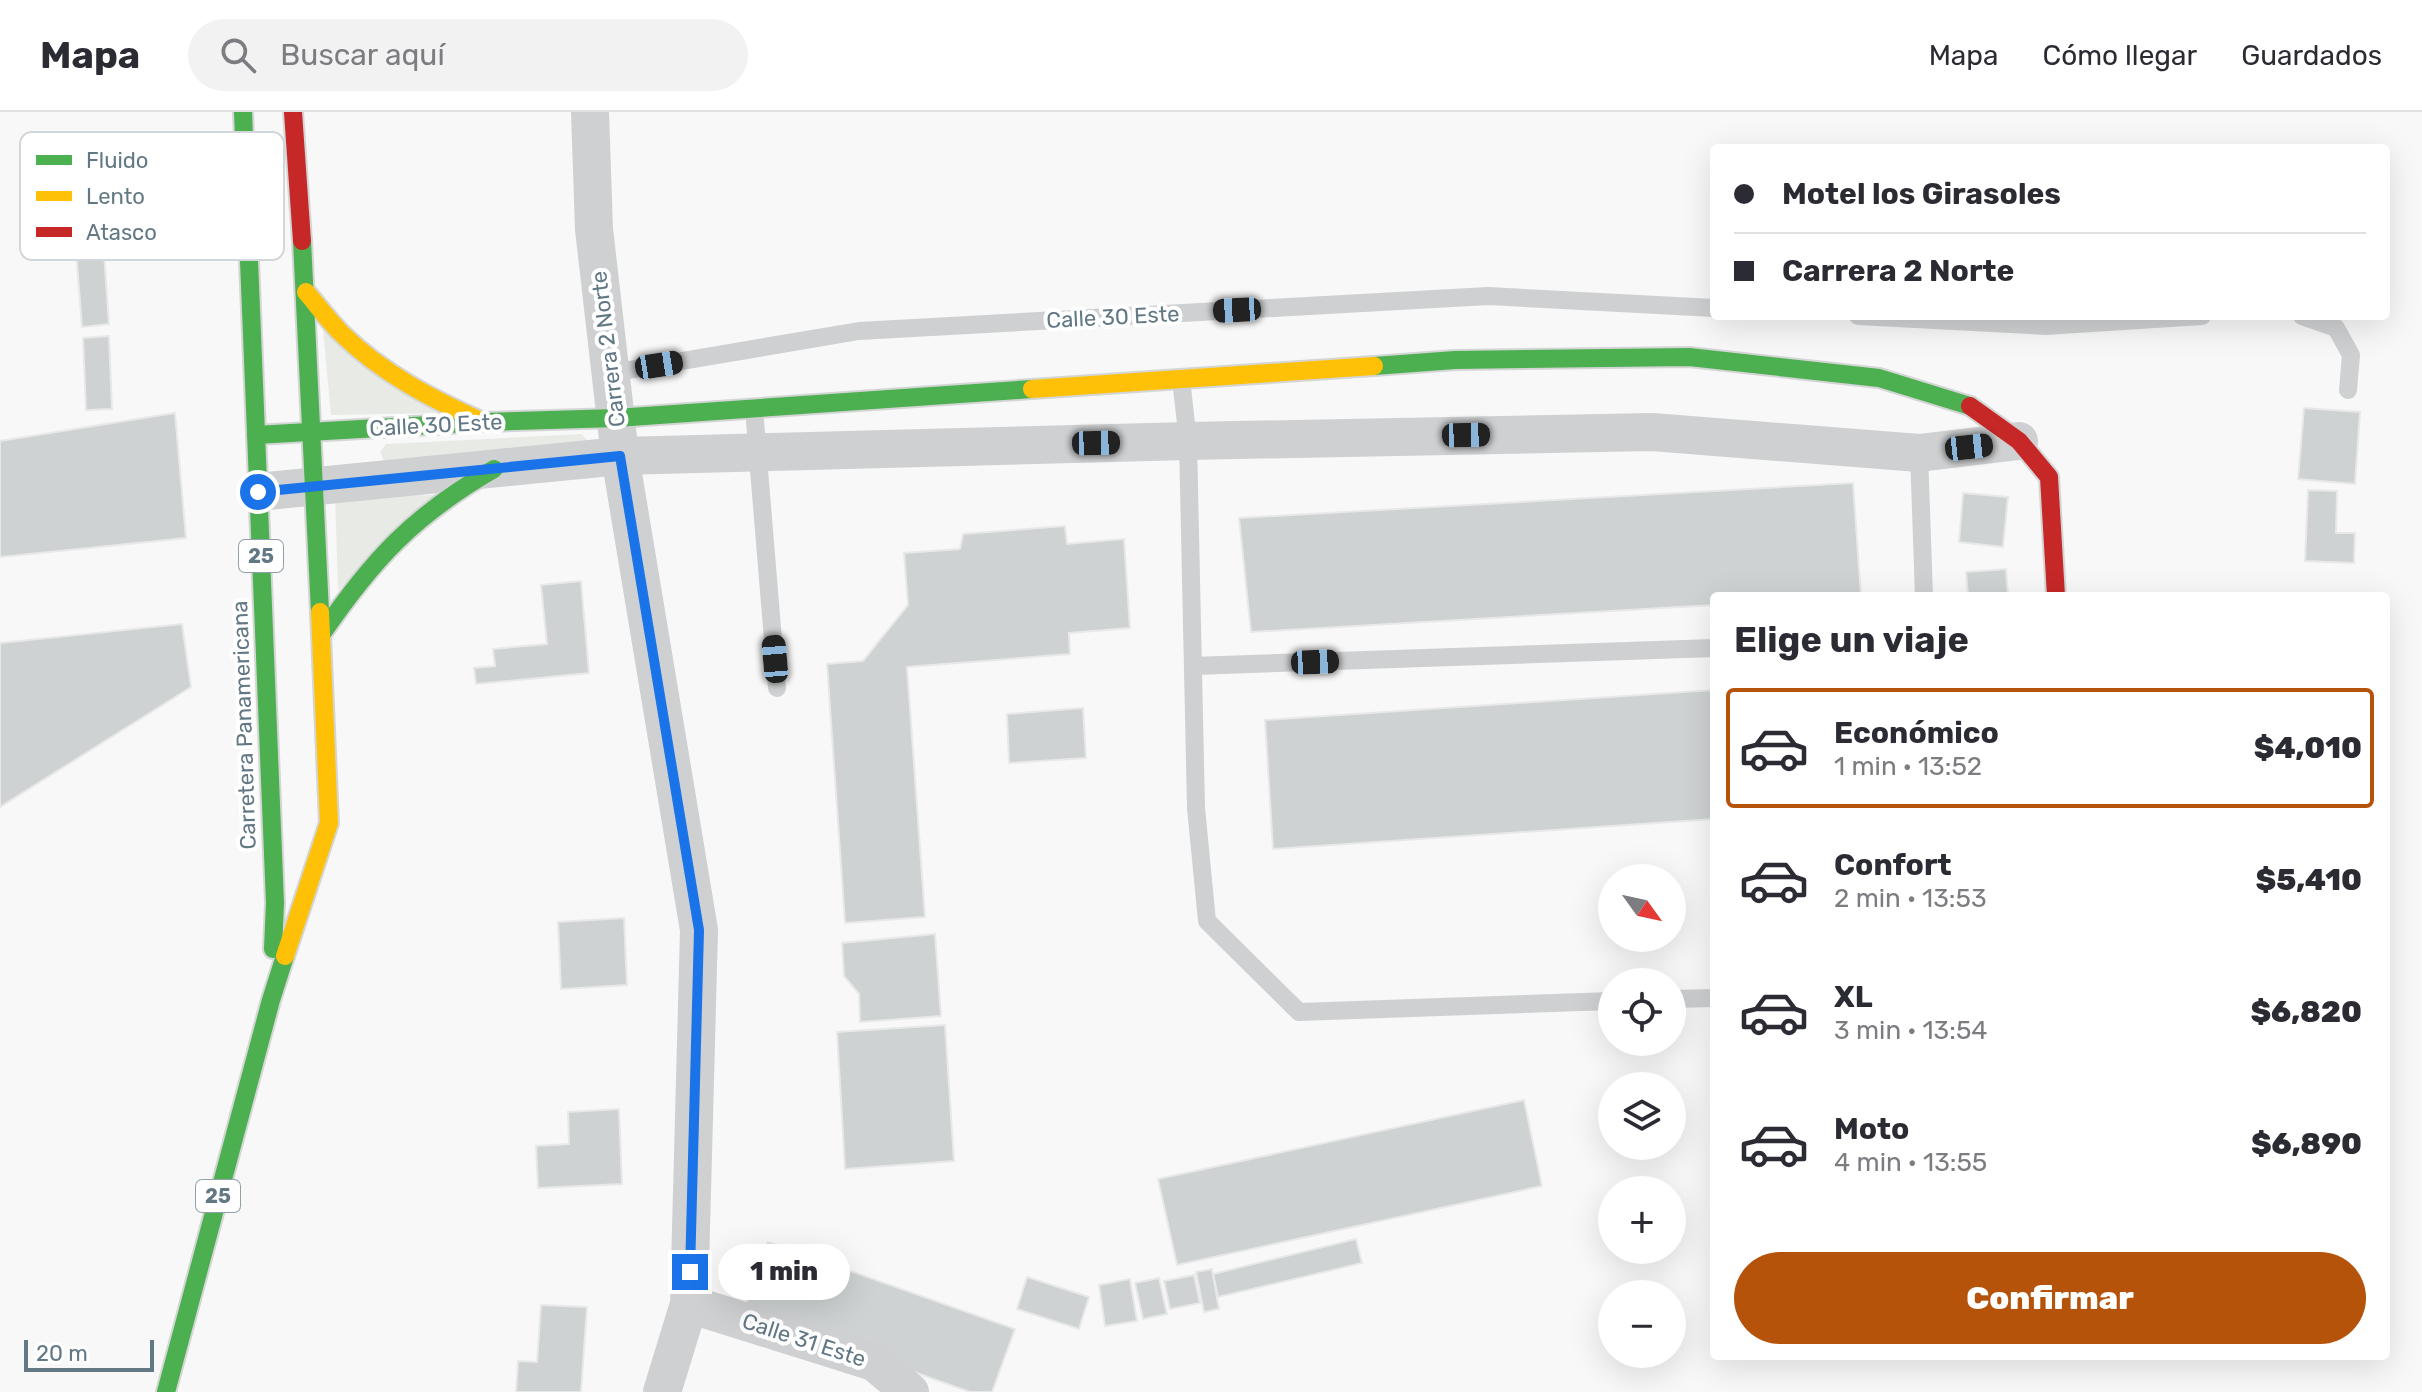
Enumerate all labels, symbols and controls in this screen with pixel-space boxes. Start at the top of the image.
search box [188,19,748,91]
text: Mapa [40,32,140,78]
icon: search [216,33,260,77]
text: Buscar aquí [280,37,445,73]
text: Mapa [1929,39,1998,72]
text: Cómo llegar [2042,39,2197,72]
text: Guardados [2241,39,2382,72]
legend [20,132,284,260]
text: Fluido [86,147,148,174]
text: Motel los Girasoles [1782,176,2061,212]
text: Lento [86,183,145,210]
text: Atasco [86,219,157,246]
text: Carrera 2 Norte [1782,253,2014,289]
street label: Carrera 2 Norte [585,270,631,428]
car [1212,297,1262,323]
street label: Calle 30 Este [1046,300,1180,334]
car [633,349,685,381]
street label: Calle 30 Este [369,408,503,442]
car [1442,423,1490,447]
car [1072,431,1120,455]
car [1944,433,1994,461]
route start [240,474,276,510]
road number: 25 [239,540,283,572]
street label: Carretera Panamericana [226,600,262,850]
text: Elige un viaje [1734,618,1969,661]
car [761,634,789,684]
car [1291,649,1339,675]
icon: car [1738,712,1810,784]
text: Económico [1834,715,1999,751]
text: $4,010 [2254,730,2362,766]
text: 1 min · 13:52 [1834,751,1982,782]
icon: car [1738,844,1810,916]
text: Confort [1834,847,1952,883]
text: $5,410 [2255,862,2362,898]
north arrow [1598,864,1686,952]
map controls [1598,864,1686,1368]
text: 2 min · 13:53 [1834,883,1987,914]
button: locate [1598,968,1686,1056]
icon: car [1738,976,1810,1048]
text: XL [1834,979,1873,1015]
text: $6,820 [2250,994,2362,1030]
text: 3 min · 13:54 [1834,1015,1987,1046]
button: layers [1598,1072,1686,1160]
icon: car [1738,1108,1810,1180]
text: Moto [1834,1111,1909,1147]
text: $6,890 [2251,1126,2362,1162]
text: 4 min · 13:55 [1834,1147,1987,1178]
button: + [1598,1176,1686,1264]
road number: 25 [196,1180,240,1212]
callout: 1 min [718,1244,850,1300]
button: Confirmar [1734,1252,2366,1344]
route end [672,1254,708,1290]
text: 1 min [750,1256,818,1287]
button: − [1598,1280,1686,1368]
street label: Calle 31 Este [739,1307,869,1373]
scale bar [24,1336,154,1372]
text: 20 m [36,1340,88,1367]

